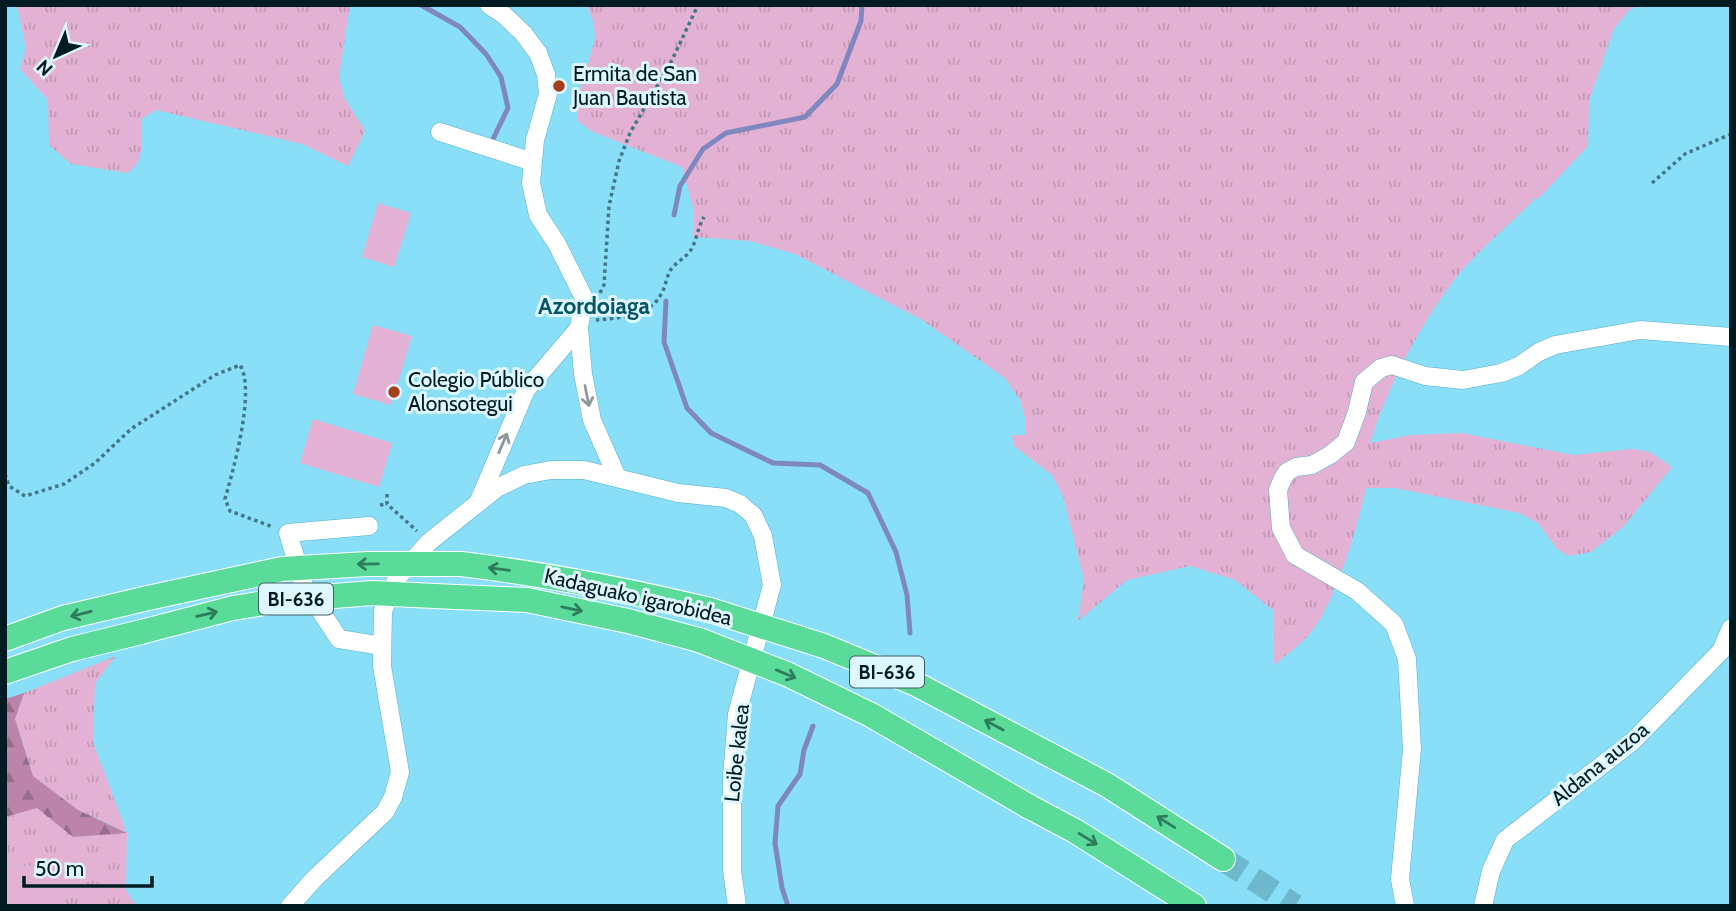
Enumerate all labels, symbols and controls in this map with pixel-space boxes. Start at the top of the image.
north arrow [21,21,91,91]
text: N [32,55,57,81]
place label: Ermita de San Juan Bautista [572,61,697,110]
marker: Ermita de San Juan Bautista [551,78,567,94]
district label: Azordoiaga [538,292,650,320]
place label: Colegio Público Alonsotegui [408,367,544,416]
marker: Colegio Público Alonsotegui [386,384,402,400]
one-way arrow [581,384,594,407]
one-way arrow [498,433,511,454]
one-way arrow [357,558,380,571]
one-way arrow [488,562,510,575]
street label: Kadaguako igarobidea [542,563,734,630]
road number: BI-636 [259,584,333,614]
one-way arrow [560,603,583,617]
one-way arrow [195,607,218,620]
one-way arrow [70,608,93,621]
road number: BI-636 [850,656,924,688]
one-way arrow [774,669,796,682]
street label: Loibe kalea [719,703,754,803]
street label: Aldana auzoa [1546,717,1654,811]
one-way arrow [984,718,1005,731]
one-way arrow [1157,815,1176,830]
one-way arrow [1077,833,1097,847]
scale bar [24,844,152,888]
text: 50 m [35,856,84,881]

